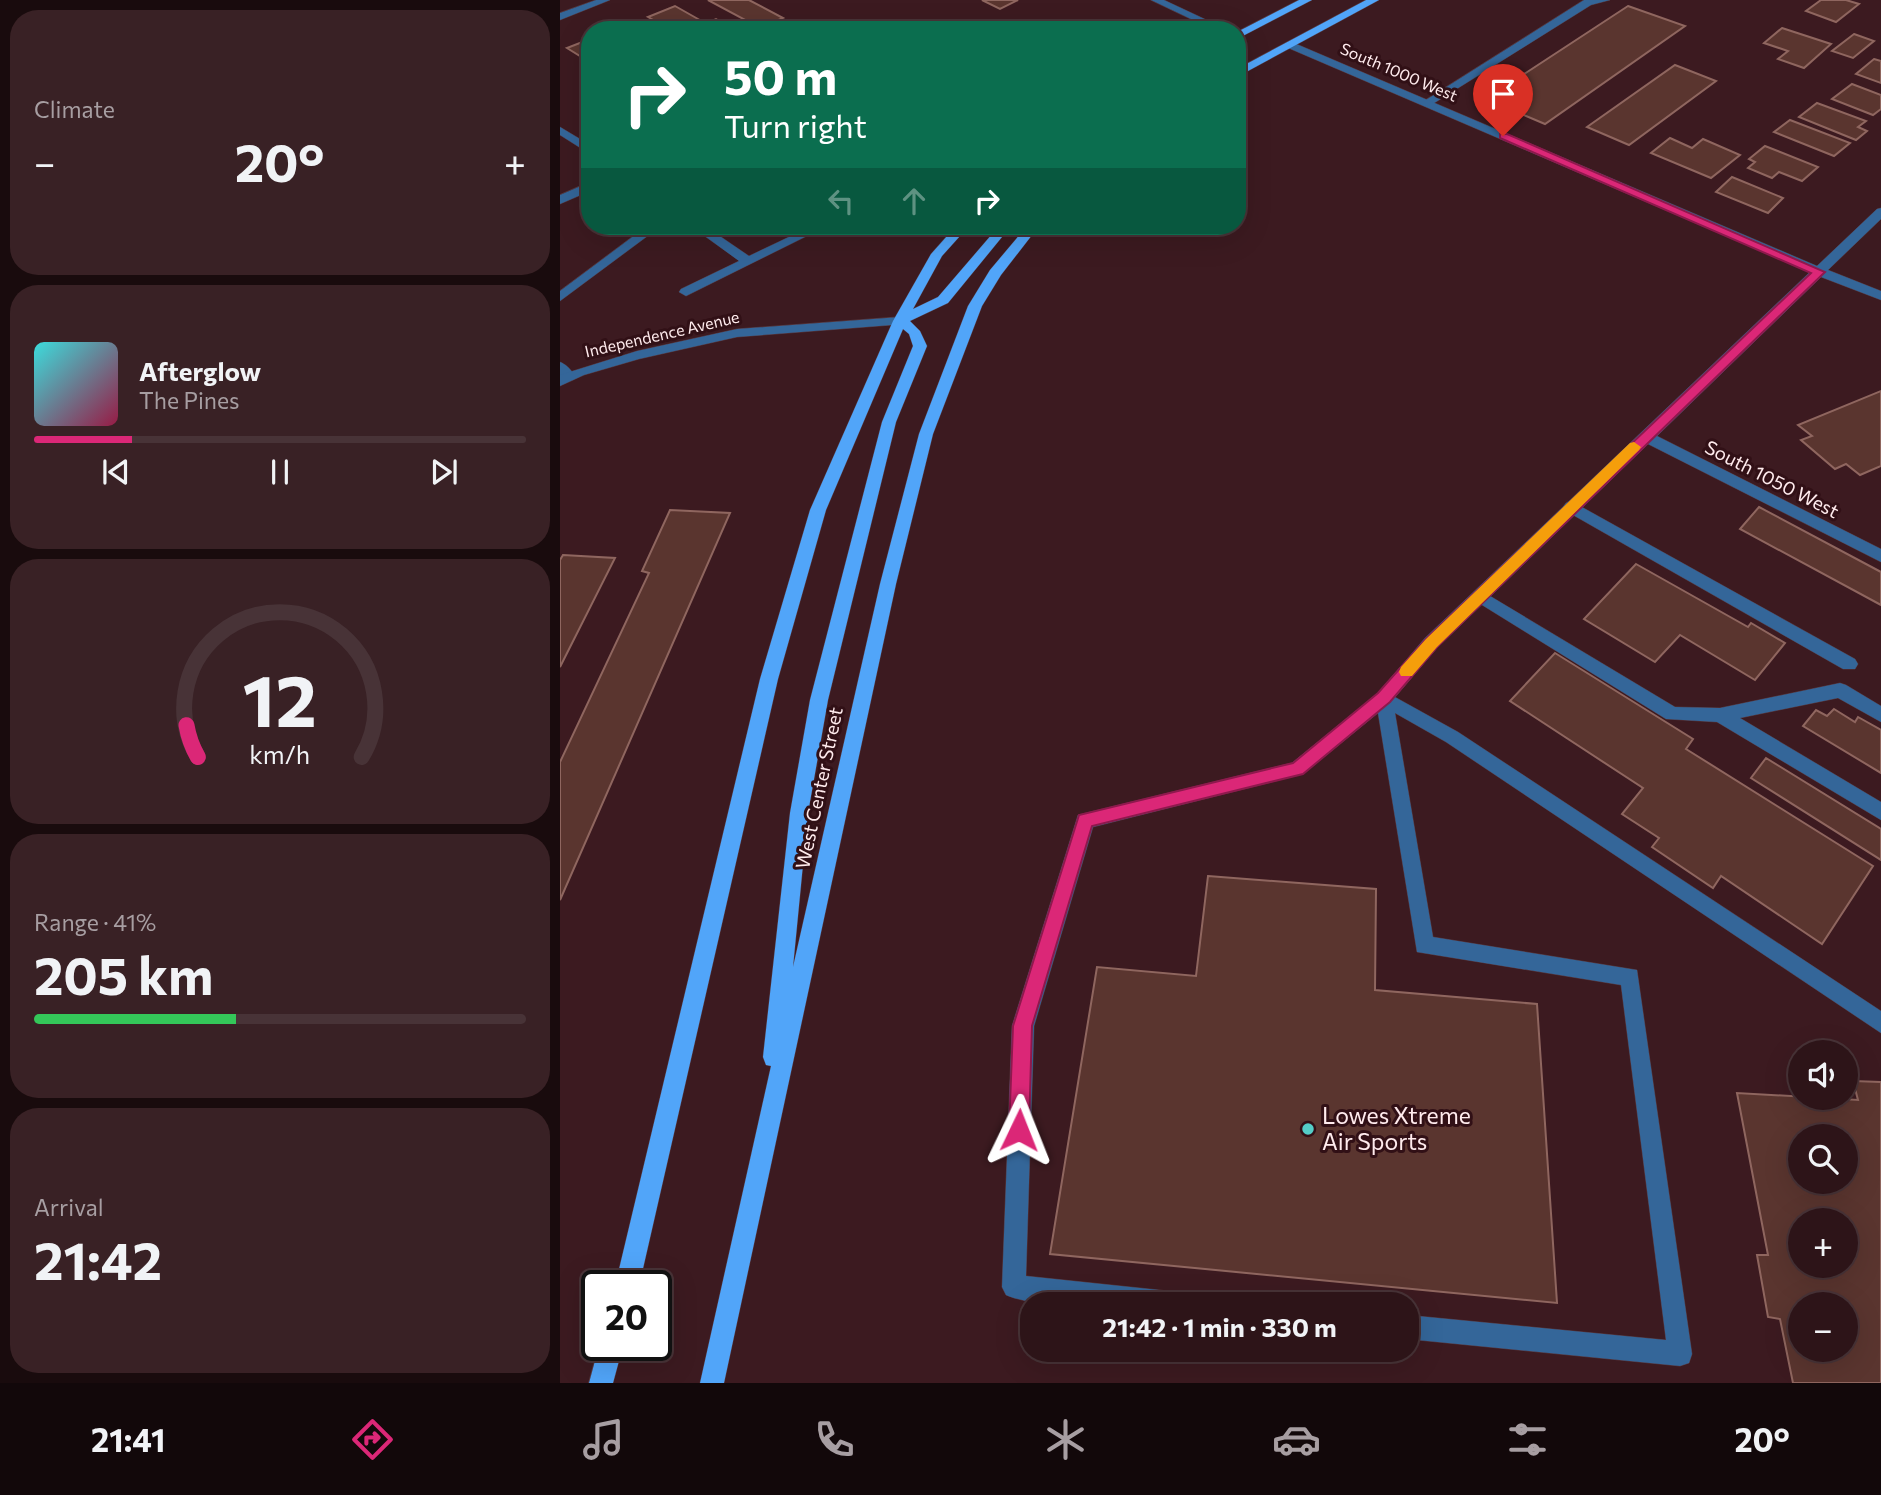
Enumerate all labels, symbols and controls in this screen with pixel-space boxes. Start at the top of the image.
street label: South 1000 West [1338,38,1461,105]
text: 50 m [724,45,837,105]
icon: right [609,49,700,140]
pin [1473,64,1533,136]
icon: arrive [1484,75,1522,113]
text: Climate [34,95,115,123]
text: Turn right [724,105,867,145]
text: 20° [235,129,325,193]
text: − [34,138,56,185]
text: + [504,138,526,185]
icon: left [822,182,860,220]
icon: ahead [895,182,933,220]
icon: right [968,182,1006,220]
street label: Independence Avenue [583,306,741,361]
text: Afterglow [139,355,261,386]
text: The Pines [139,386,240,414]
street label: South 1050 West [1701,435,1843,522]
icon: previous [97,453,135,491]
icon: pause [261,453,299,491]
icon: next [425,453,463,491]
text: 12 [243,654,317,743]
street label: West Center Street [790,705,847,871]
text: km/h [250,739,310,769]
text: Range · 41% [34,908,156,936]
text: 205 km [34,942,213,1006]
map controls [1788,1040,1858,1362]
button: sound [1788,1040,1858,1110]
position arrow [982,1093,1056,1167]
place label: Lowes Xtreme Air Sports [1322,1101,1471,1155]
marker: Lowes Xtreme Air Sports [1300,1121,1316,1137]
button: search [1788,1124,1858,1194]
text: Arrival [34,1193,104,1221]
button: + [1788,1208,1858,1278]
text: 21:42 [34,1227,162,1291]
speed limit sign: 20 [581,1270,672,1361]
button: − [1788,1292,1858,1362]
text: 21:42 · 1 min · 330 m [1102,1311,1337,1342]
icon: directions [348,1415,397,1464]
icon: music [579,1415,628,1464]
icon: phone [810,1415,859,1464]
icon: climate [1041,1415,1090,1464]
icon: car [1272,1415,1321,1464]
icon: filters [1503,1415,1552,1464]
text: 21:41 [91,1419,165,1459]
text: 20° [1735,1419,1790,1459]

